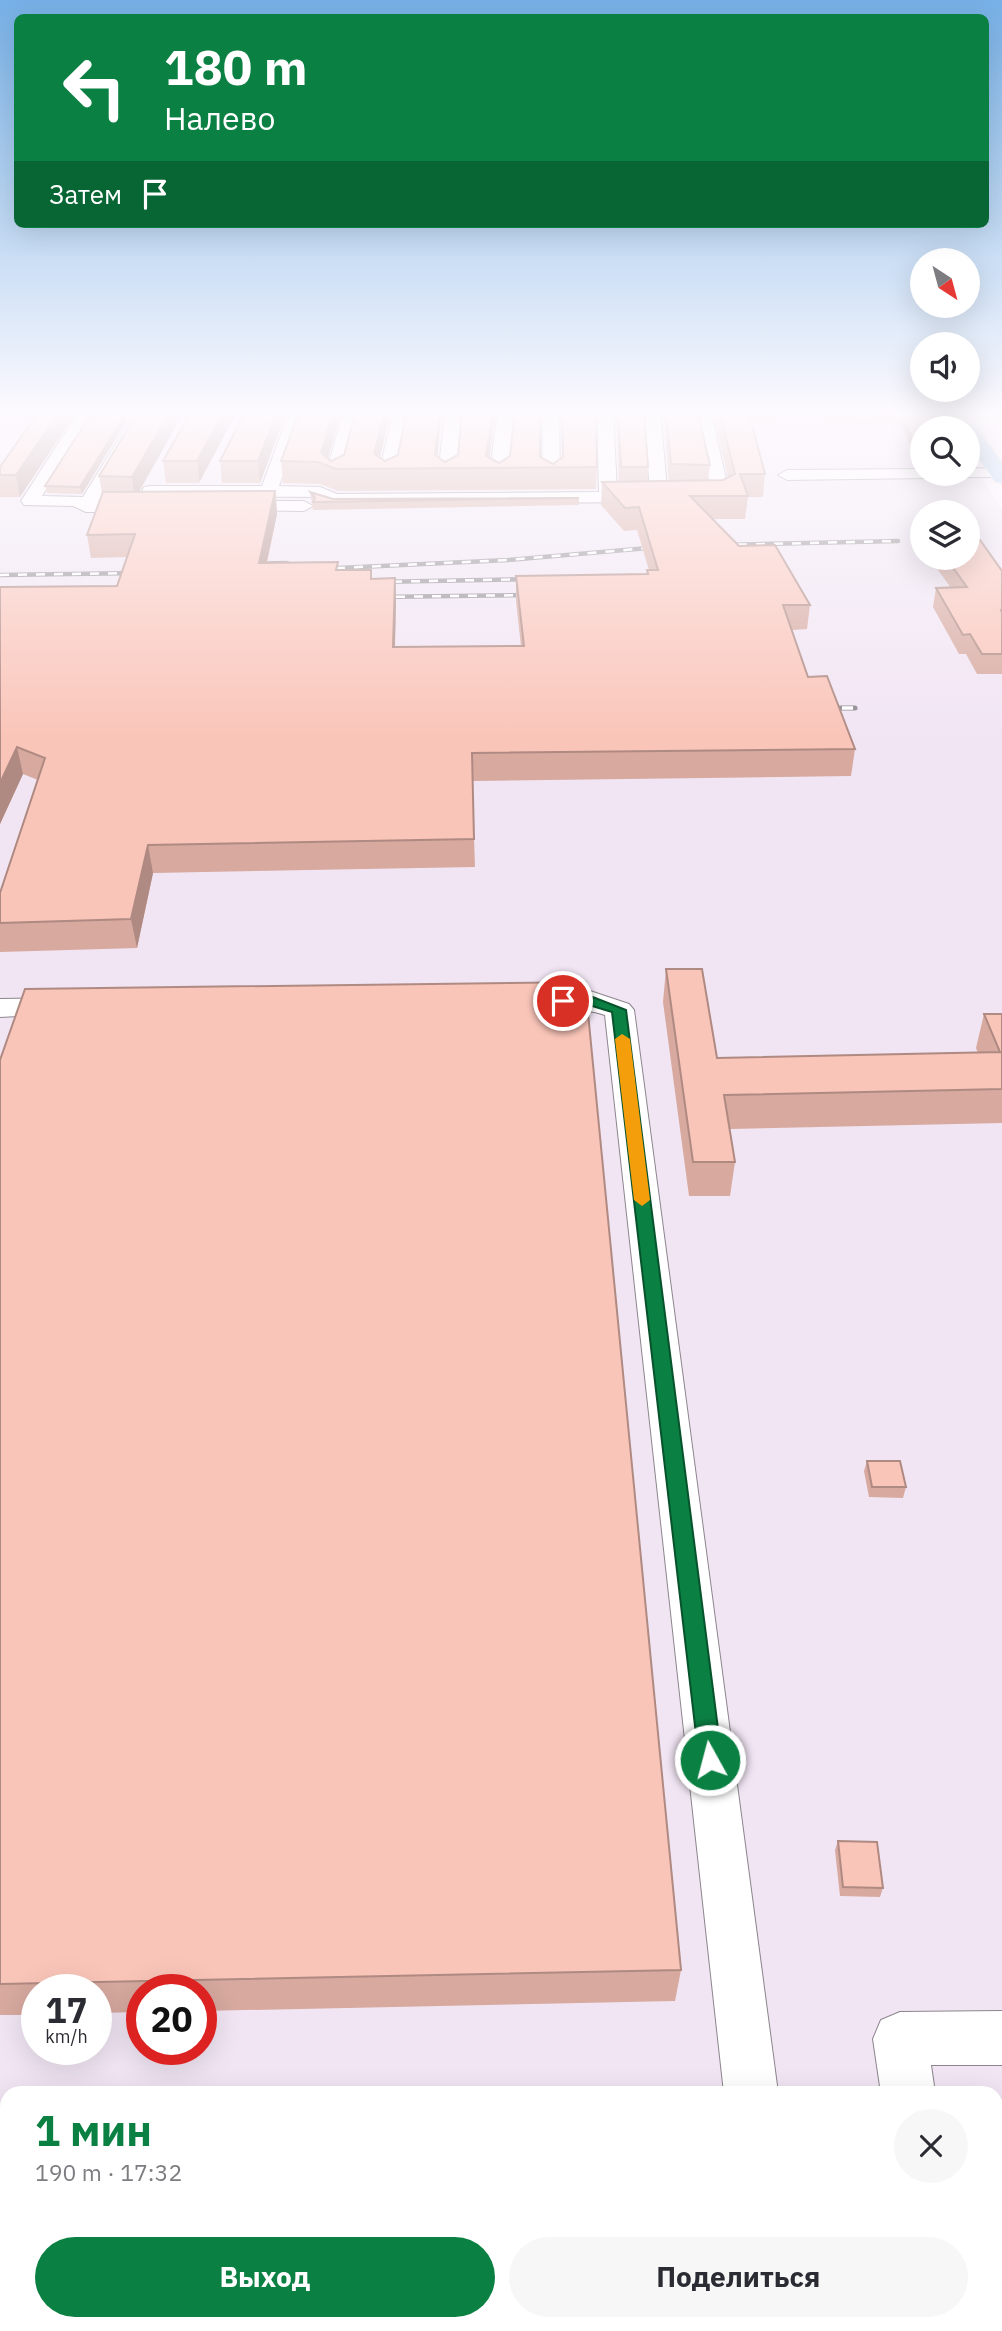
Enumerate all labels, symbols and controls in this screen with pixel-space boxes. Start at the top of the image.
text: 180 m [164,35,308,98]
icon: left [49,42,140,133]
text: Налево [164,97,275,139]
icon: arrive [136,175,174,213]
text: Затем [49,177,122,211]
north arrow [910,248,980,318]
map controls [910,248,980,570]
button: sound [910,332,980,402]
button: search [910,416,980,486]
button: layers [910,500,980,570]
pin [533,971,593,1031]
icon: arrive [544,982,582,1020]
position arrow [673,1723,747,1797]
speed limit sign: 20 [126,1974,217,2065]
text: 17 [45,1987,88,2033]
text: km/h [45,2025,88,2048]
text: 1 мин [35,2103,152,2158]
button: close [894,2109,968,2183]
text: 190 m · 17:32 [35,2157,182,2187]
button: Выход [35,2237,495,2317]
button: Поделиться [509,2237,968,2317]

